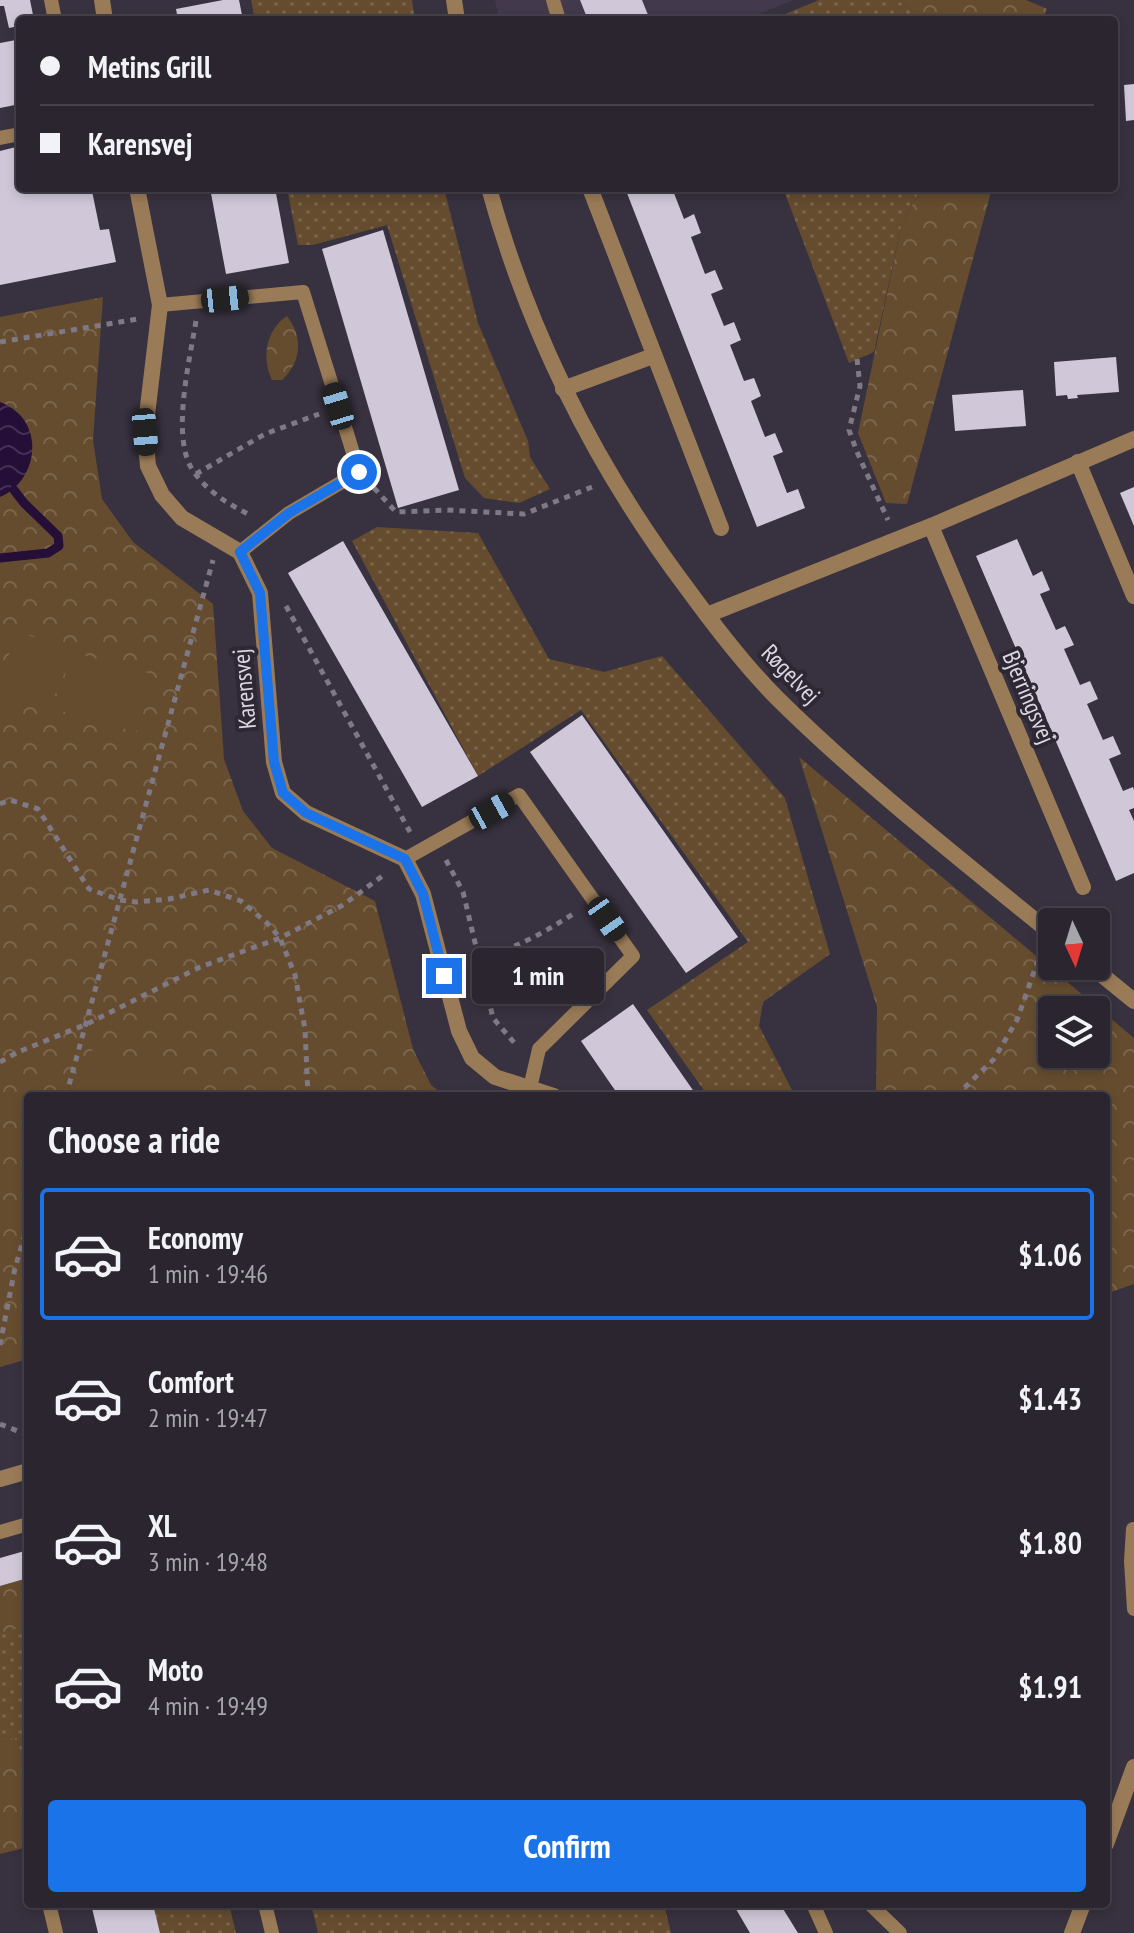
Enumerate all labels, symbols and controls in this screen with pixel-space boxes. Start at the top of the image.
text: Metins Grill [88,47,211,86]
text: Karensvej [88,124,193,163]
car [200,285,250,313]
car [320,380,356,432]
car [131,407,159,457]
route start [341,454,377,490]
street label: Røgelvej [755,638,827,710]
street label: Bjerringsvej [996,646,1062,748]
street label: Karensvej [225,648,263,730]
car [465,789,519,833]
car [583,892,631,946]
north arrow [1038,908,1110,980]
map controls [1038,908,1110,1068]
callout: 1 min [472,948,604,1004]
route end [426,958,462,994]
text: 1 min [512,959,564,992]
button: layers [1038,996,1110,1068]
text: Choose a ride [48,1116,220,1163]
icon: car [52,1218,124,1290]
text: Economy [148,1218,243,1257]
text: $1.06 [1018,1235,1082,1274]
text: 1 min · 19:46 [148,1257,268,1290]
icon: car [52,1362,124,1434]
text: Comfort [148,1362,234,1401]
text: $1.43 [1018,1379,1082,1418]
text: 2 min · 19:47 [148,1401,268,1434]
icon: car [52,1506,124,1578]
text: XL [148,1506,177,1545]
text: $1.80 [1018,1523,1082,1562]
text: 3 min · 19:48 [148,1545,268,1578]
icon: car [52,1650,124,1722]
text: Moto [148,1650,203,1689]
text: $1.91 [1018,1667,1082,1706]
text: 4 min · 19:49 [148,1689,268,1722]
button: Confirm [48,1800,1086,1892]

